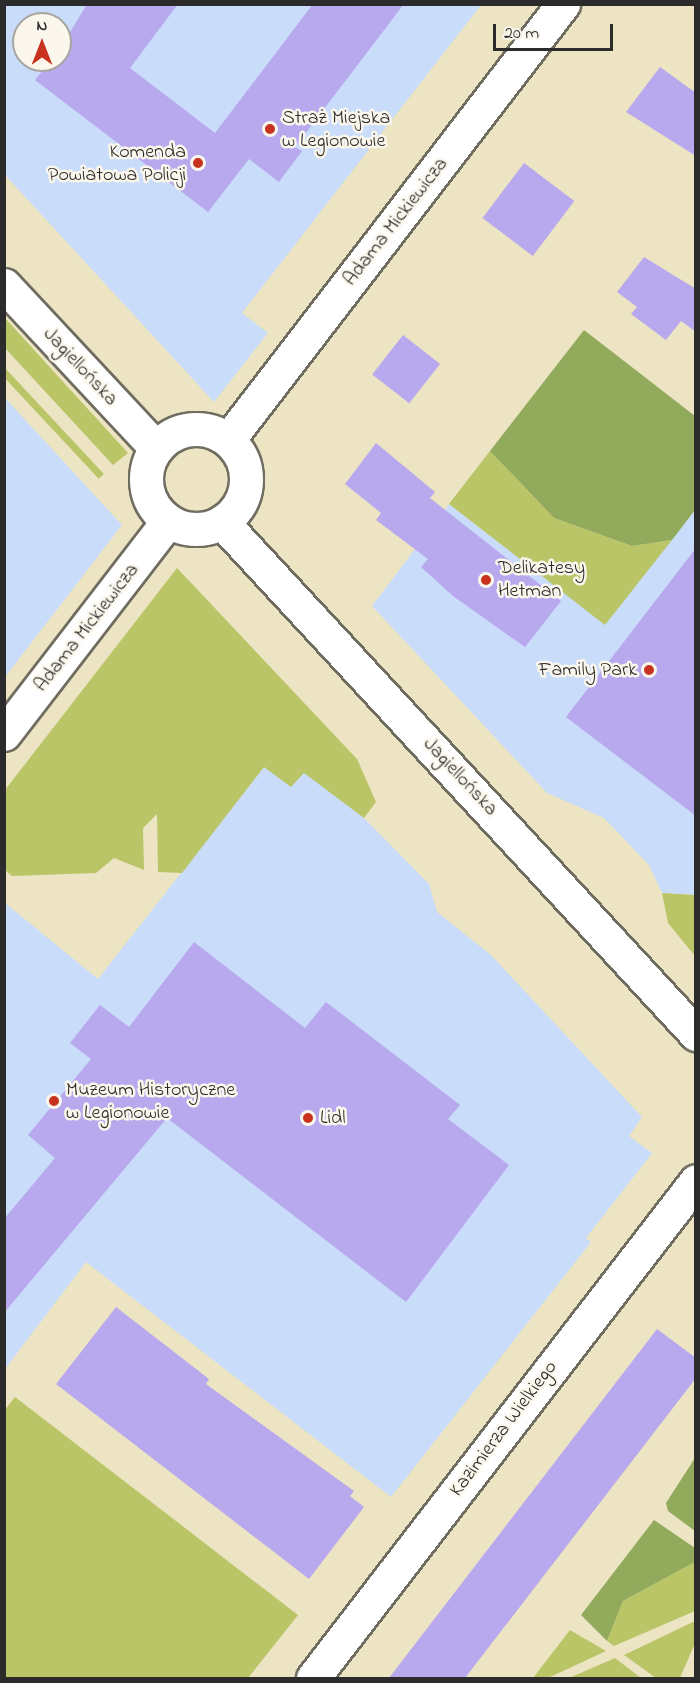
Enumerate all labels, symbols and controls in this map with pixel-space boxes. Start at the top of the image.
north arrow [12,12,72,72]
scale bar [496,12,616,50]
text: N [37,14,47,38]
text: 20 m [504,21,539,47]
place label: Straż Miejska w Legionowie [282,106,390,153]
marker: Straż Miejska w Legionowie [263,122,277,136]
place label: Komenda Powiatowa Policji [48,140,186,187]
street label: Adama Mickiewicza [338,153,454,291]
marker: Komenda Powiatowa Policji [191,156,205,170]
street label: Jagiellońska [38,323,122,411]
place label: Delikatesy Hetman [498,556,585,603]
street label: Adama Mickiewicza [29,559,145,697]
marker: Delikatesy Hetman [479,573,493,587]
place label: Family Park [539,658,637,682]
marker: Family Park [642,663,656,677]
street label: Jagiellońska [418,733,502,821]
place label: Muzeum Historyczne w Legionowie [66,1078,235,1125]
marker: Muzeum Historyczne w Legionowie [47,1094,61,1108]
place label: Lidl [320,1106,346,1130]
marker: Lidl [301,1111,315,1125]
street label: Kazimierza Wielkiego [445,1356,563,1502]

